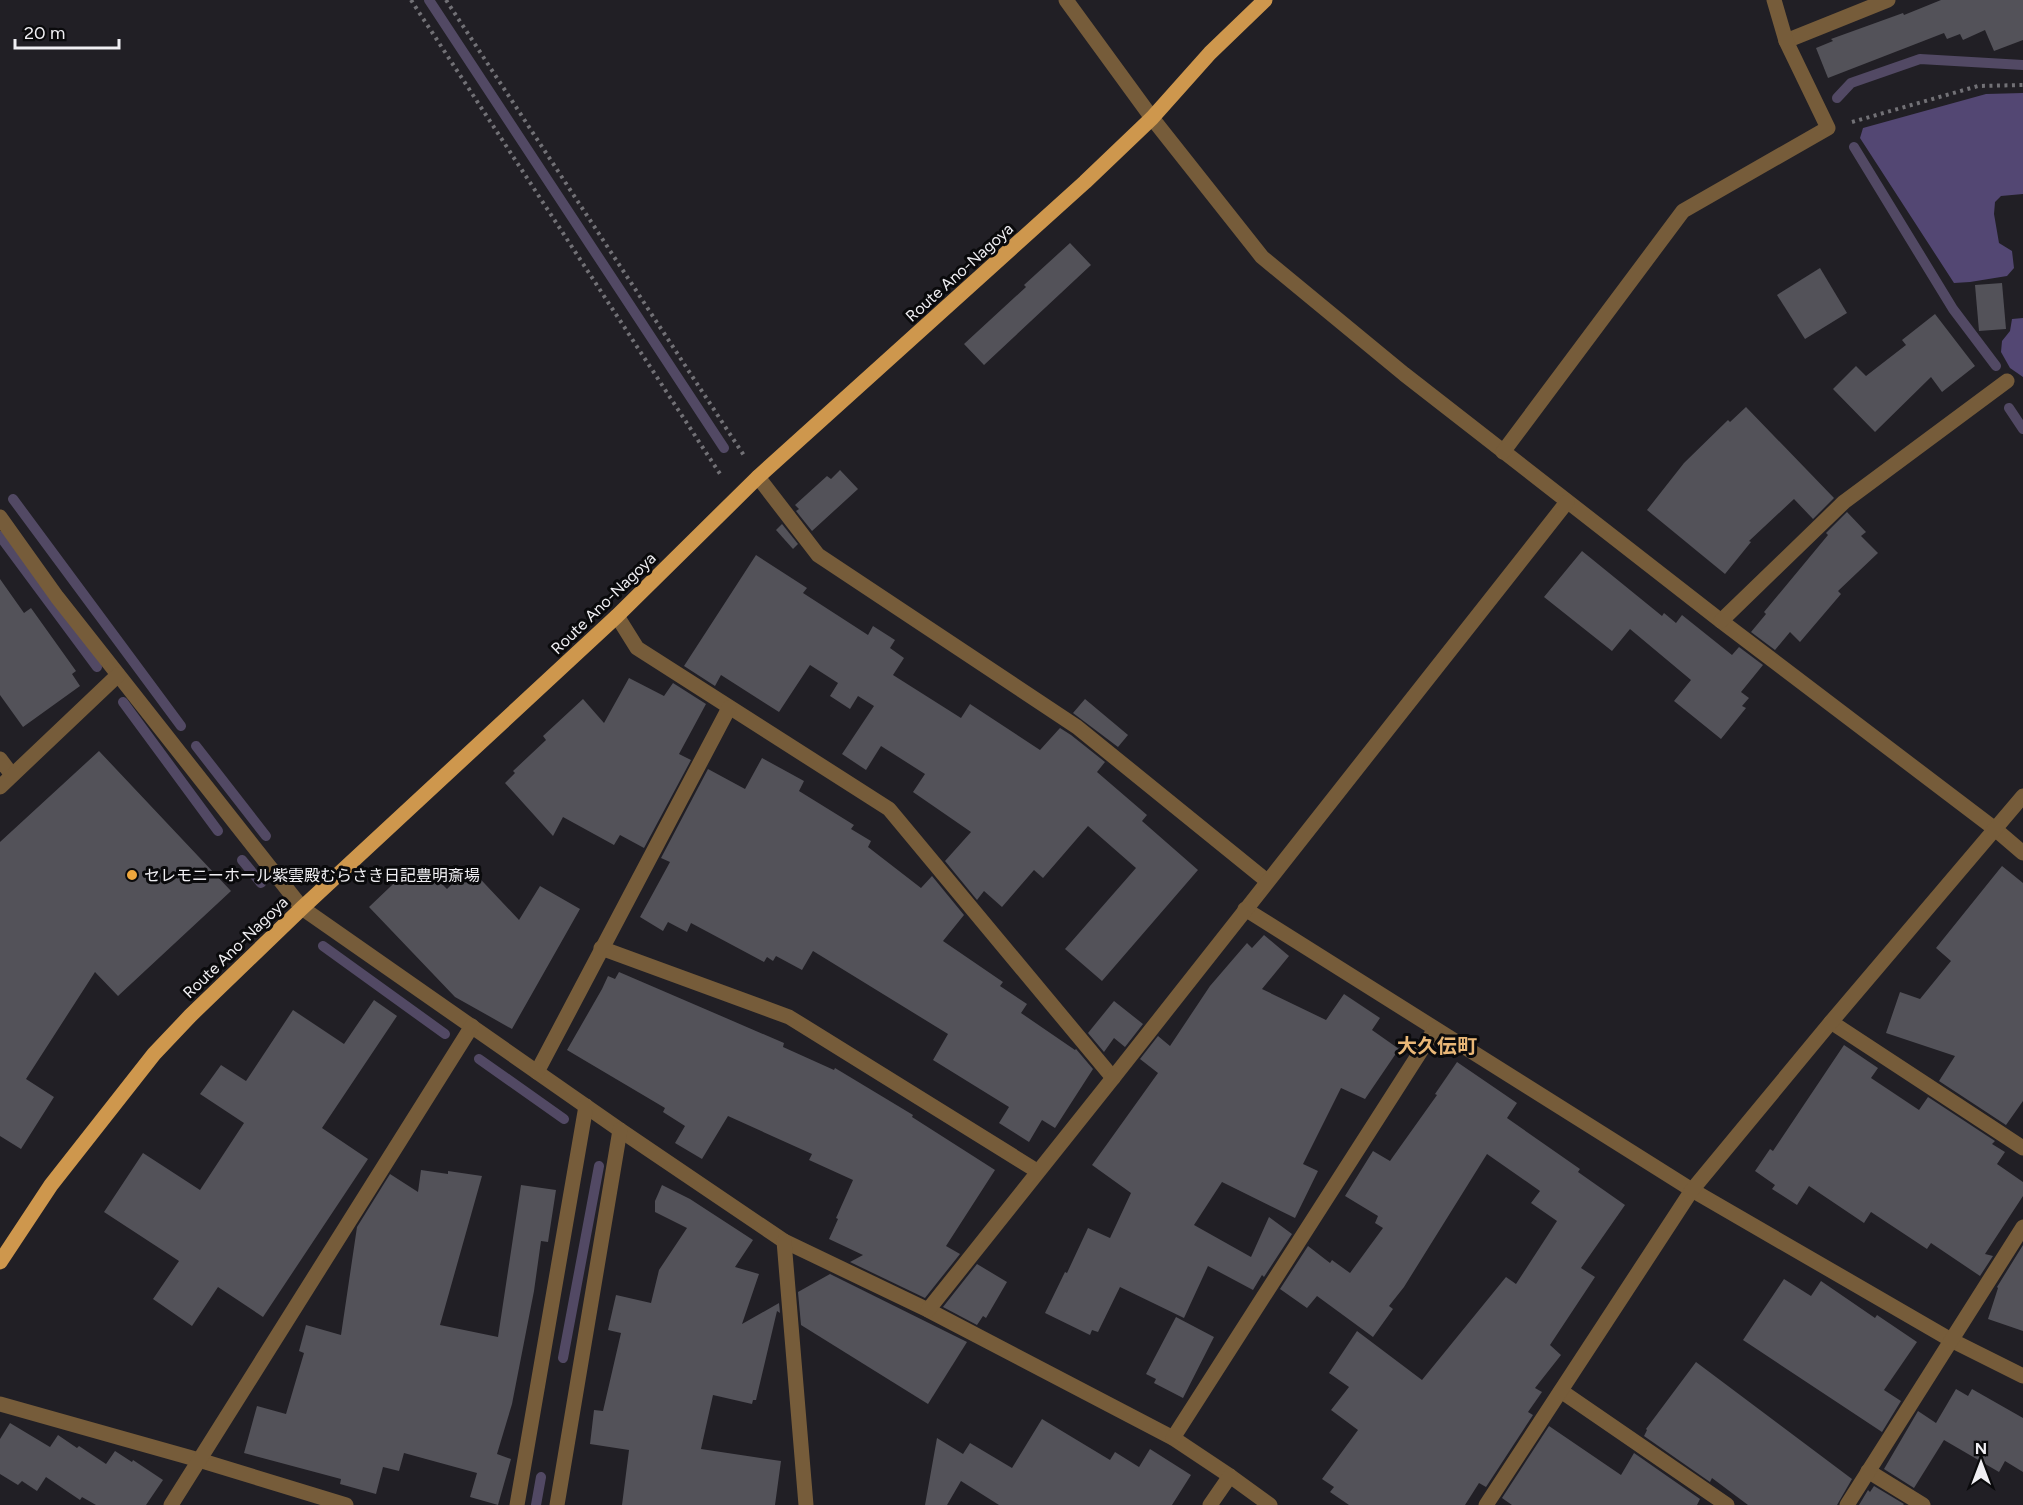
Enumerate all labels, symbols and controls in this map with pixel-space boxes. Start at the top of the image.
scale bar [15,12,118,50]
text: 20 m [24,22,65,44]
street label: Route Ano-Nagoya [902,219,1017,326]
street label: Route Ano-Nagoya [547,549,660,658]
place label: セレモニーホール紫雲殿むらさき日記豊明斎場 [144,866,480,885]
marker: セレモニーホール紫雲殿むらさき日記豊明斎場 [125,868,139,882]
street label: Route Ano-Nagoya [179,893,292,1002]
district label: 大久伝町 [1397,1034,1477,1058]
north arrow [1951,1433,2011,1493]
text: N [1975,1439,1987,1458]

